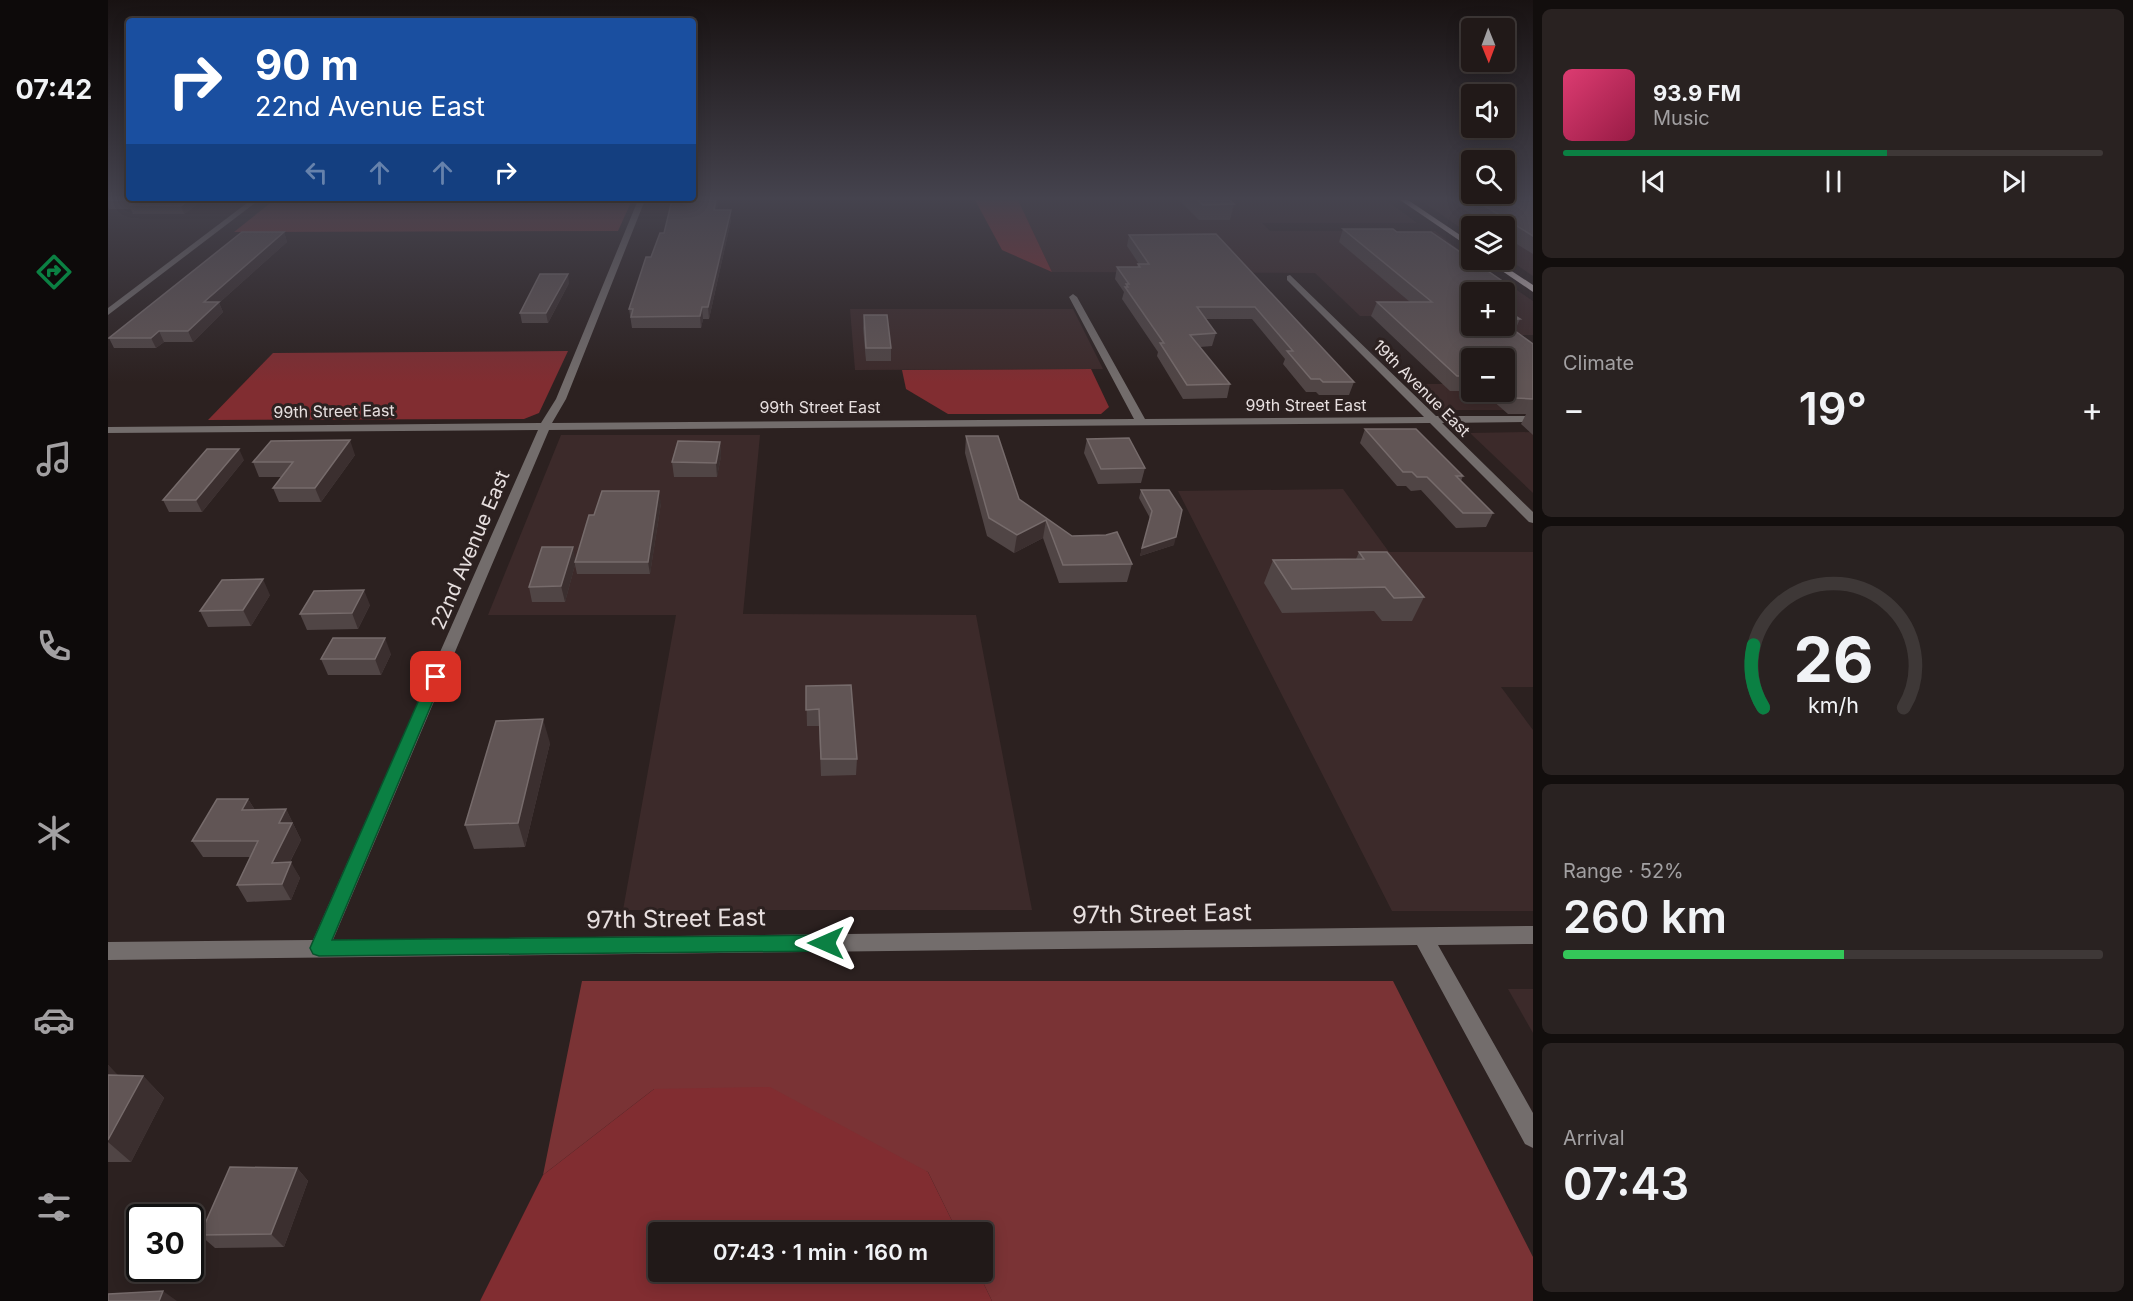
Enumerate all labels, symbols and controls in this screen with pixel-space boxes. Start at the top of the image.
north arrow [1461,18,1515,72]
map controls [1461,18,1515,402]
text: 90 m [255,39,359,90]
icon: right [156,42,234,120]
text: 07:42 [16,73,92,106]
text: 93.9 FM [1653,80,1741,106]
button: sound [1461,84,1515,138]
text: 22nd Avenue East [255,90,485,123]
text: Music [1653,106,1710,130]
button: search [1461,150,1515,204]
icon: left [300,156,333,189]
icon: ahead [363,156,396,189]
icon: ahead [426,156,459,189]
icon: right [489,156,522,189]
icon: previous [1637,165,1670,198]
icon: pause [1817,165,1850,198]
icon: next [1997,165,2030,198]
button: layers [1461,216,1515,270]
icon: directions [33,251,75,293]
button: + [1461,282,1515,336]
street label: 19th Avenue East [1369,335,1475,441]
button: − [1461,348,1515,402]
text: Climate [1563,351,1634,375]
text: 19° [1799,381,1867,436]
text: − [1563,389,1585,429]
text: + [2081,389,2103,429]
street label: 99th Street East [1245,395,1367,415]
street label: 99th Street East [759,397,881,417]
street label: 99th Street East [273,400,395,422]
icon: music [33,438,75,480]
street label: 22nd Avenue East [426,467,514,633]
text: 26 [1793,622,1873,697]
icon: phone [33,625,75,667]
pin [410,651,461,702]
icon: arrive [419,660,452,693]
text: km/h [1808,692,1858,718]
icon: climate [33,812,75,854]
text: Range · 52% [1563,859,1684,883]
text: 260 km [1563,889,1727,944]
street label: 97th Street East [1072,897,1252,930]
street label: 97th Street East [586,902,766,935]
position arrow [794,911,858,975]
icon: car [33,999,75,1041]
text: Arrival [1563,1126,1625,1150]
text: 07:43 [1563,1156,1689,1211]
icon: filters [33,1186,75,1228]
speed limit sign: 30 [126,1204,204,1282]
text: 07:43 · 1 min · 160 m [713,1239,928,1265]

